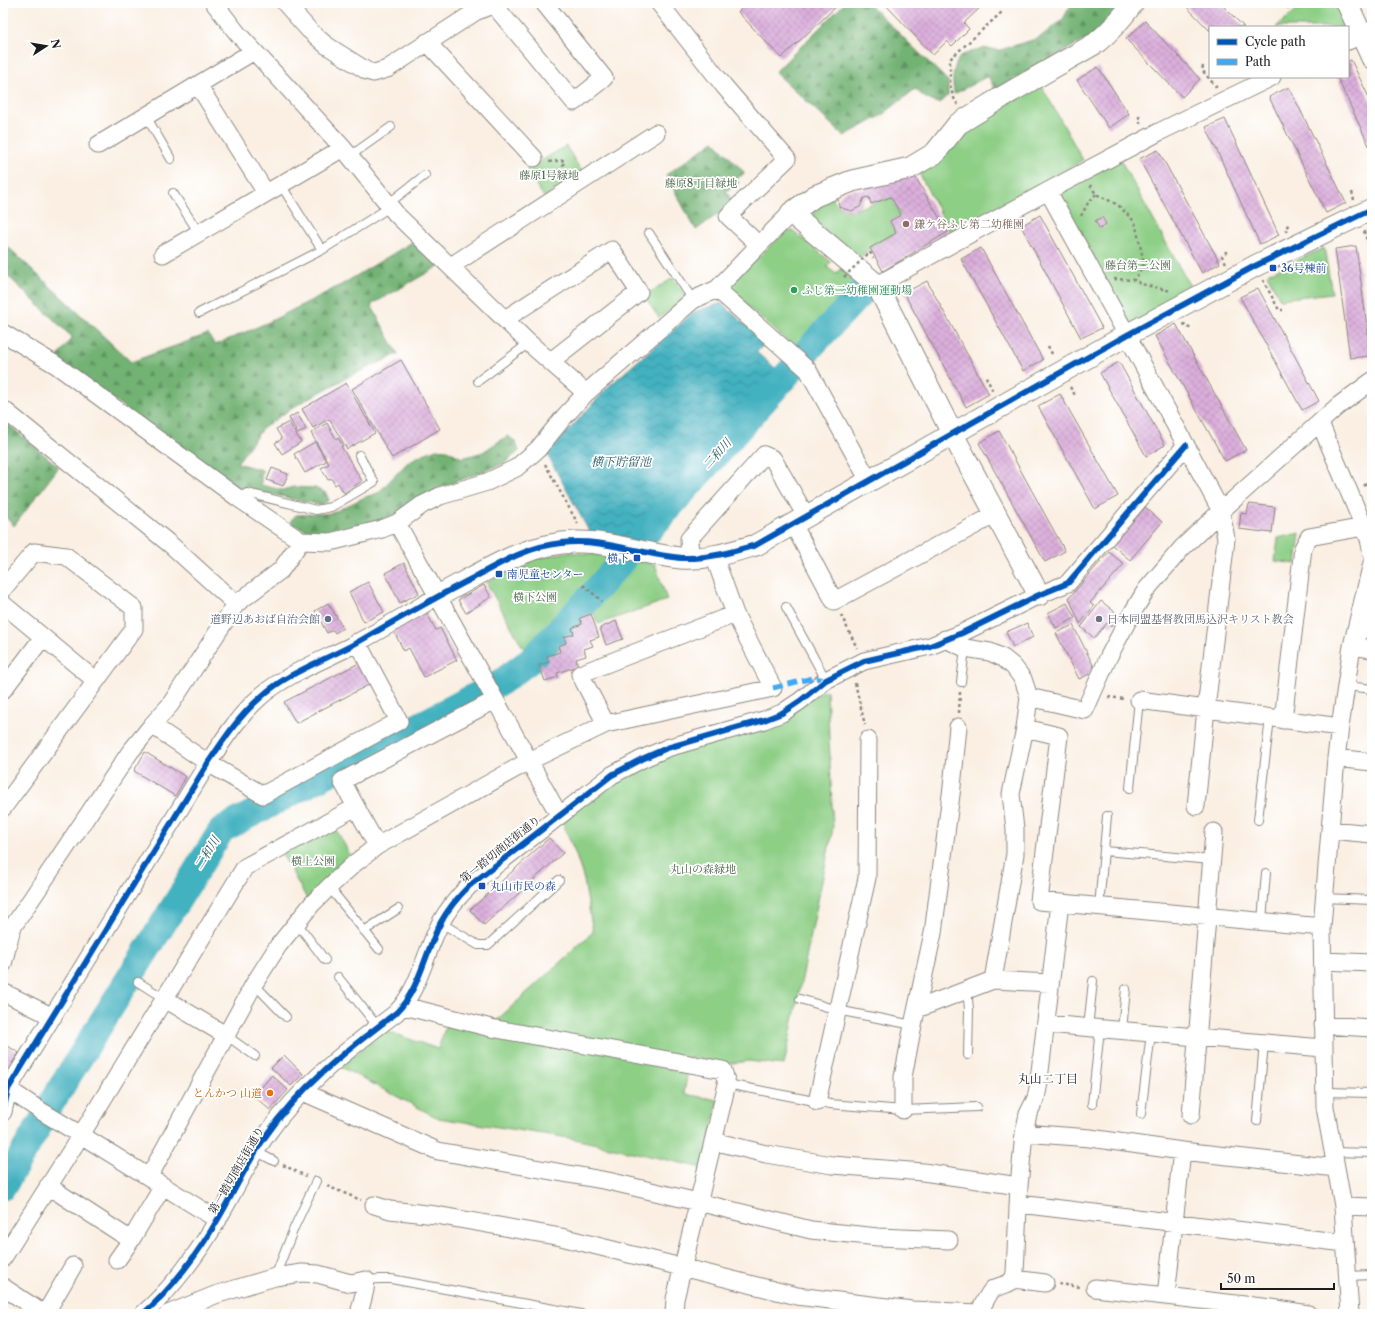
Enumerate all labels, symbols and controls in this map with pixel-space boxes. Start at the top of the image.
north arrow [26,26,66,66]
legend [1209,26,1349,78]
text: Cycle path [1245,34,1306,49]
text: N [48,38,64,50]
text: Path [1245,54,1271,69]
park label: 藤原1号緑地 [519,168,579,182]
park label: 藤原8丁目緑地 [665,176,737,190]
place label: 鎌ケ谷ふじ第二幼稚園 [914,217,1024,231]
marker: 鎌ケ谷ふじ第二幼稚園 [901,219,911,229]
park label: 藤台第二公園 [1105,258,1171,272]
place label: 36号棟前 [1281,261,1327,275]
marker: 36号棟前 [1268,263,1278,273]
place label: ふじ第二幼稚園運動場 [802,283,912,297]
marker: ふじ第二幼稚園運動場 [789,285,799,295]
water label: 二和川 [699,434,736,472]
water label: 横下貯留池 [591,454,653,469]
place label: 横下 [607,551,629,565]
marker: 横下 [632,553,642,563]
place label: 南児童センター [507,567,584,581]
marker: 南児童センター [494,569,504,579]
park label: 横下公園 [513,590,557,604]
place label: 道野辺あおば自治会館 [210,612,320,626]
place label: 日本同盟基督教団馬込沢キリスト教会 [1107,612,1294,626]
marker: 道野辺あおば自治会館 [323,614,333,624]
marker: 日本同盟基督教団馬込沢キリスト教会 [1094,614,1104,624]
street label: 第一踏切商店街通り [457,812,543,886]
water label: 二和川 [191,832,224,872]
park label: 横上公園 [291,854,335,868]
park label: 丸山の森緑地 [670,862,736,876]
place label: 丸山市民の森 [490,879,556,893]
marker: 丸山市民の森 [477,881,487,891]
district label: 丸山二丁目 [1018,1071,1078,1086]
place label: とんかつ 山道 [193,1086,262,1100]
marker: とんかつ 山道 [265,1088,275,1098]
street label: 第一踏切商店街通り [205,1124,267,1216]
scale bar [1221,1265,1334,1291]
text: 50 m [1227,1271,1256,1286]

